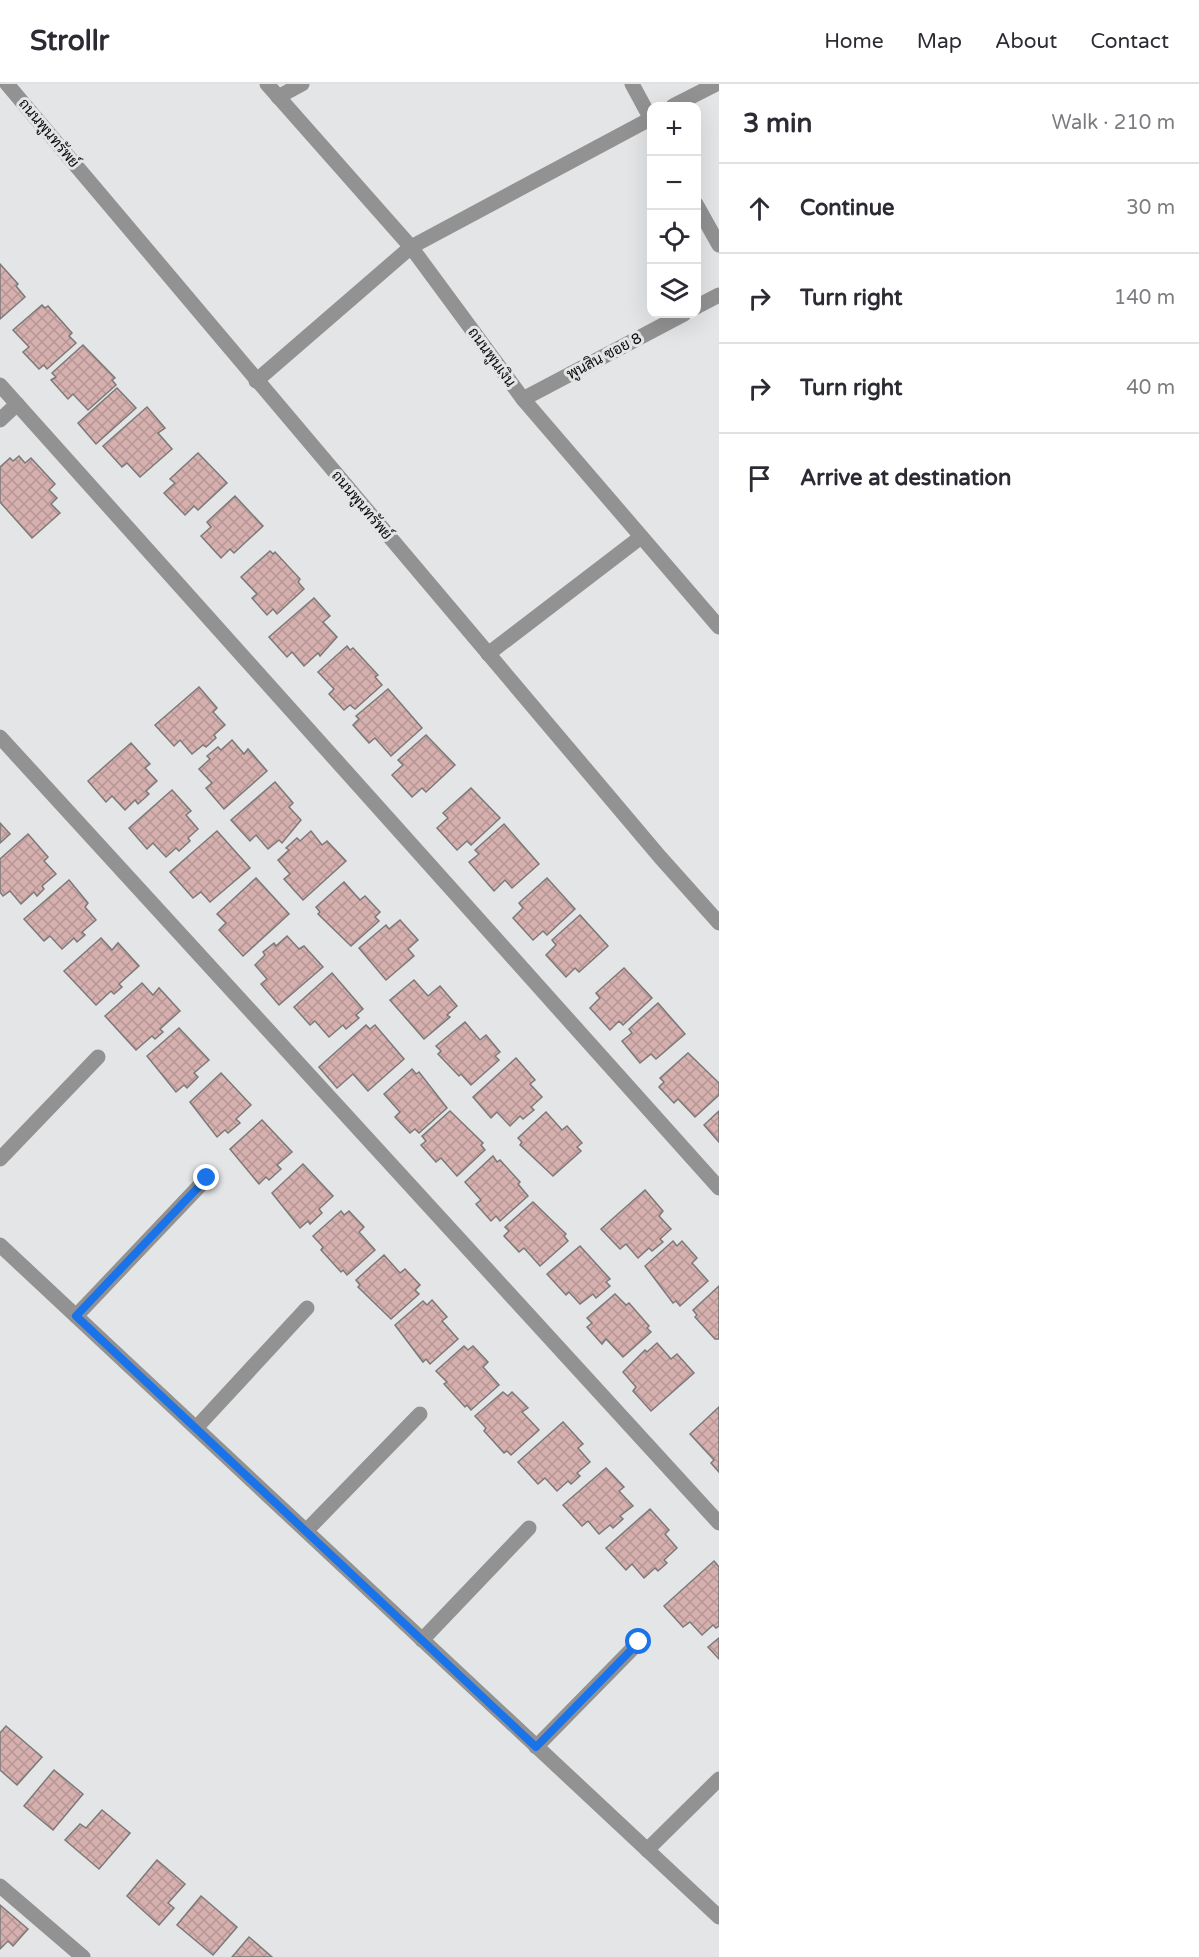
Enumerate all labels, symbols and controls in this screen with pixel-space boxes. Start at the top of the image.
text: Strollr [30,24,109,58]
text: Home [824,29,884,54]
text: Map [917,29,962,54]
text: About [995,29,1057,54]
text: Contact [1090,29,1169,54]
street label: ถนนพูนทรัพย์ [14,94,84,172]
map controls [647,102,701,318]
button: + [647,102,701,156]
text: 3 min [743,108,812,139]
text: Walk · 210 m [1052,111,1175,135]
button: − [647,156,701,210]
icon: ahead [743,192,776,225]
text: Continue [800,195,895,221]
text: 30 m [1126,196,1175,220]
button: locate [647,210,701,264]
button: layers [647,264,701,318]
icon: right [743,282,776,315]
text: Turn right [800,285,902,311]
text: 140 m [1114,286,1175,310]
street label: ถนนพูนเงิน [464,324,520,391]
street label: พูนสิน ซอย 8 [563,329,645,384]
icon: right [743,372,776,405]
text: Turn right [800,375,902,401]
text: 40 m [1126,376,1175,400]
icon: arrive [743,462,776,495]
text: Arrive at destination [800,465,1011,491]
street label: ถนนพูนทรัพย์ [327,466,397,544]
route end [193,1164,219,1190]
route start [625,1628,651,1654]

